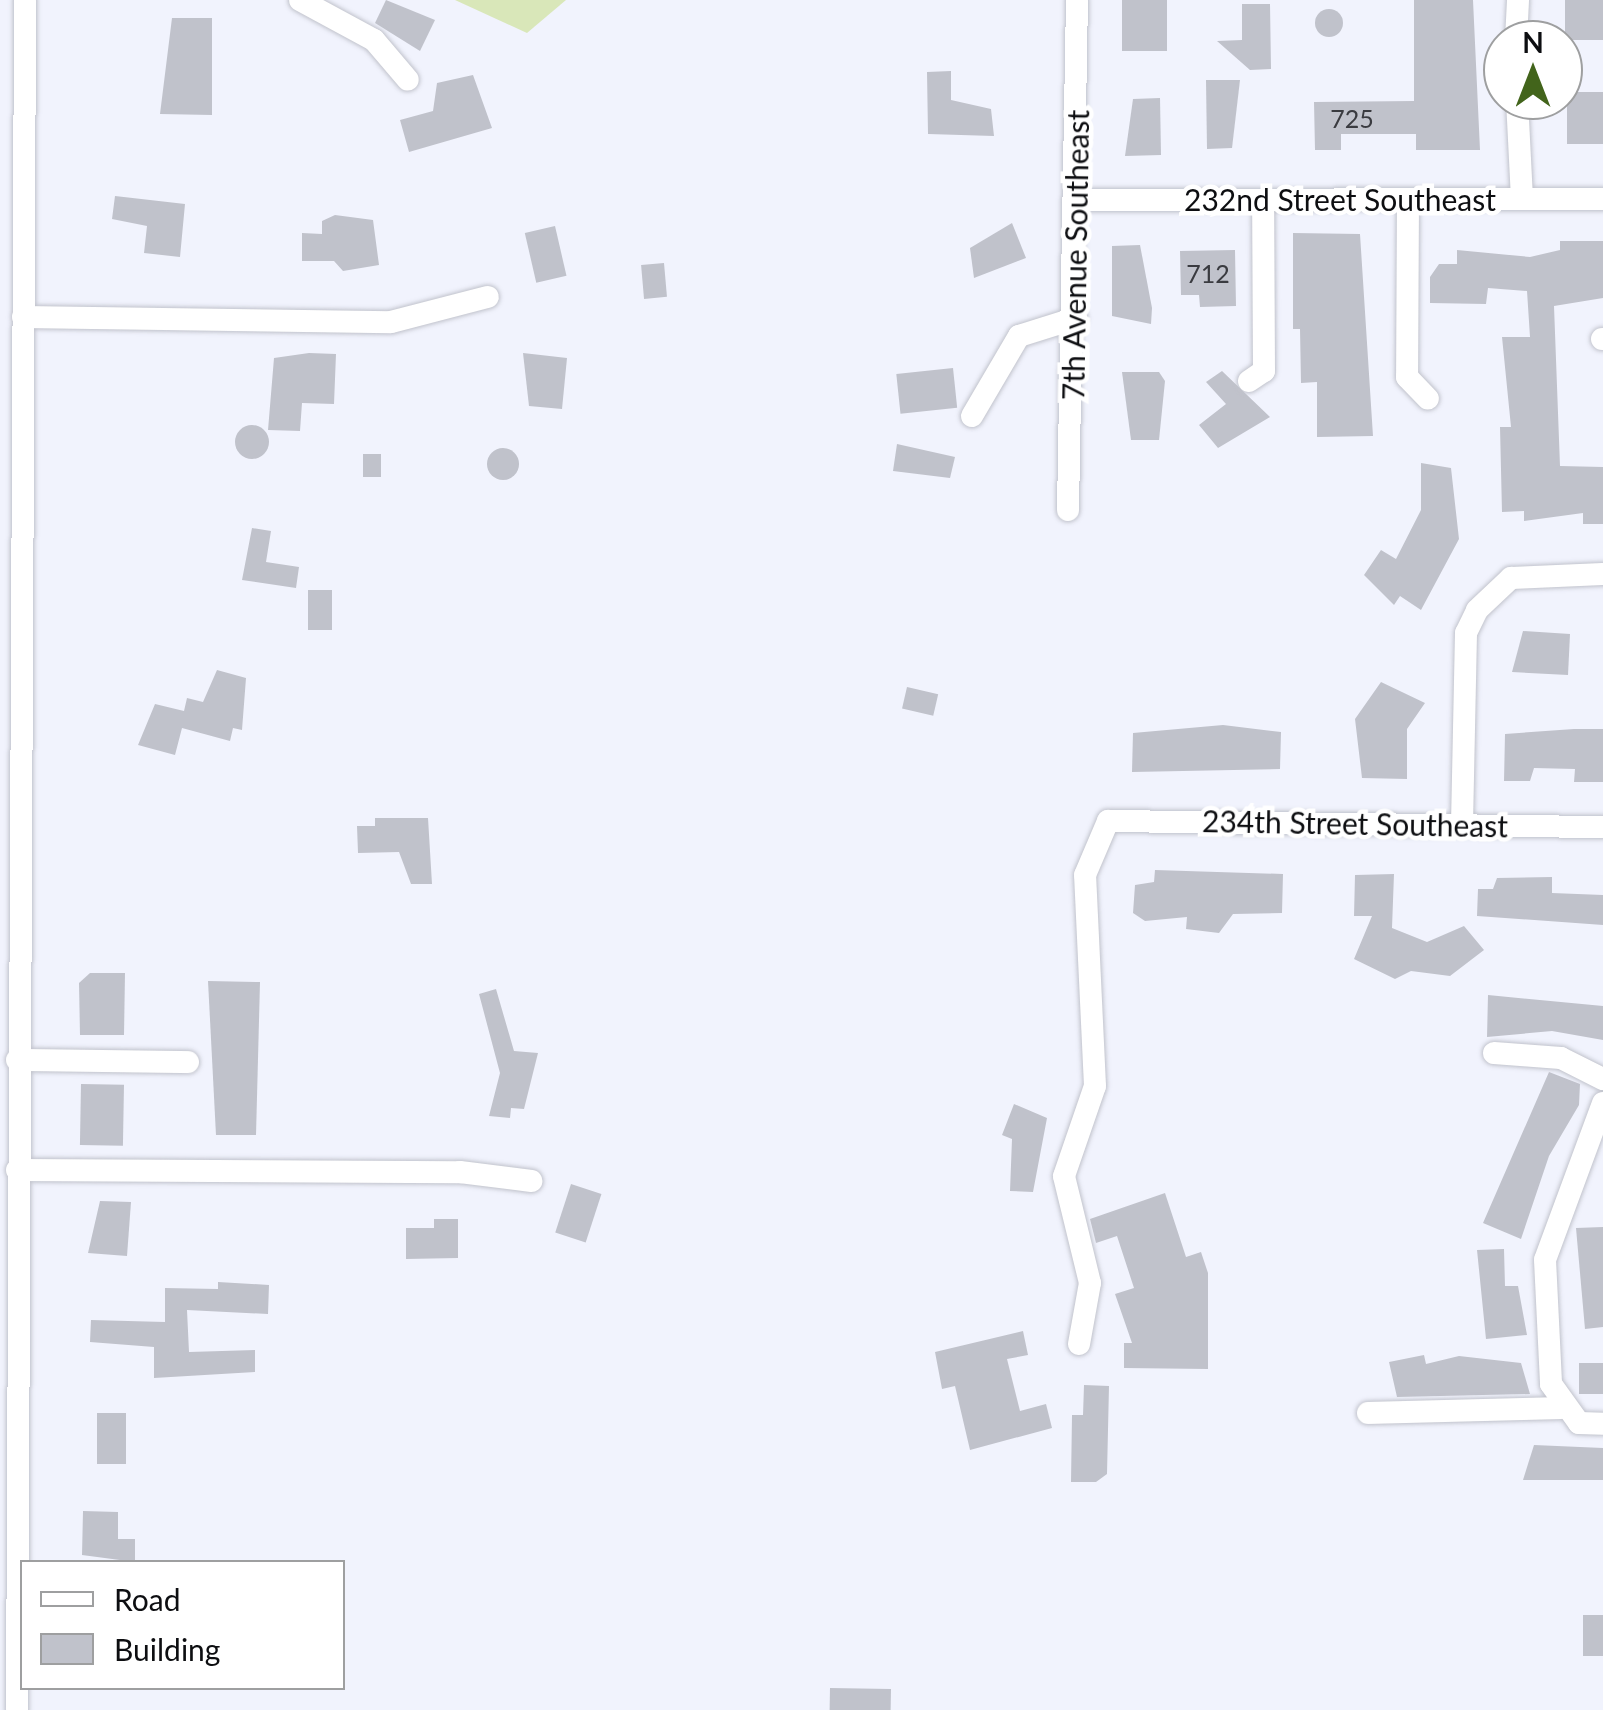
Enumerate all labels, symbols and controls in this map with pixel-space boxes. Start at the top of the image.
north arrow [1483,20,1583,120]
text: N [1522,25,1544,59]
house number: 725 [1330,103,1374,133]
street label: 7th Avenue Southeast [1054,109,1096,401]
street label: 232nd Street Southeast [1184,181,1496,217]
house number: 712 [1186,258,1230,288]
street label: 234th Street Southeast [1202,802,1508,844]
legend [20,1560,345,1690]
text: Road [114,1581,181,1617]
text: Building [114,1631,220,1667]

